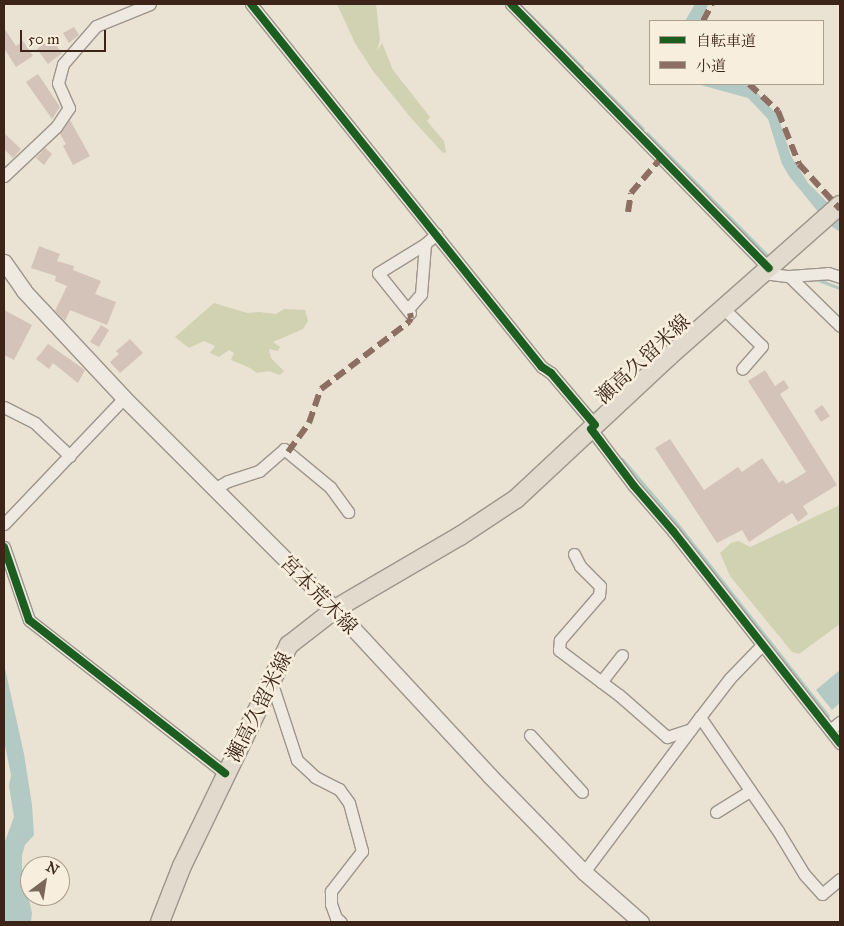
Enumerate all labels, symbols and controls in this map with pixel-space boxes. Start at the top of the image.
scale bar [22,20,109,52]
legend [649,20,824,85]
text: 50 m [28,30,60,48]
text: 自転車道 [696,32,756,50]
text: 小道 [696,57,726,75]
street label: 瀬高久留米線 [591,309,695,409]
street label: 宮本荒木線 [276,551,362,639]
street label: 瀬高久留米線 [221,648,297,766]
north arrow [20,856,70,906]
text: N [43,858,62,879]

